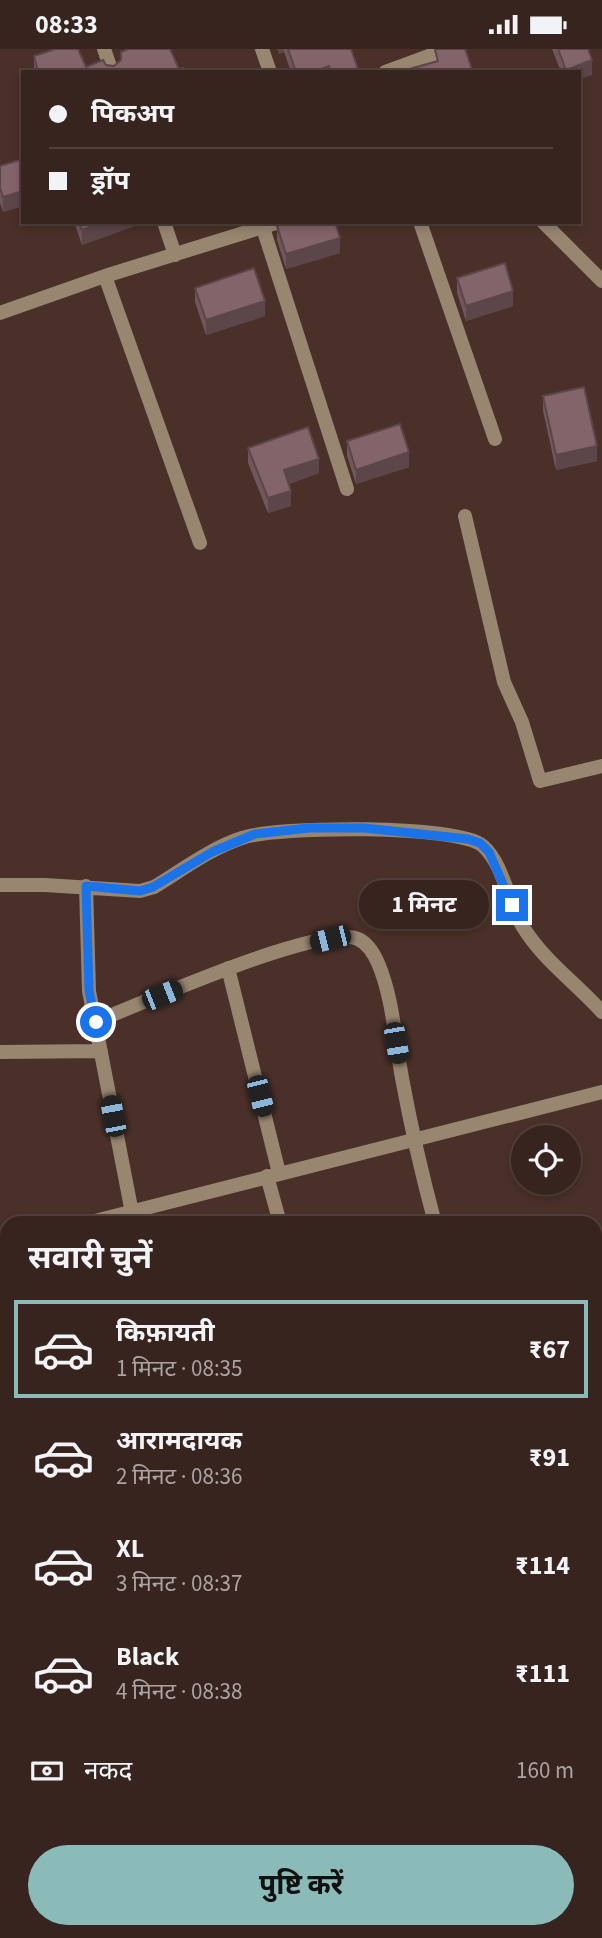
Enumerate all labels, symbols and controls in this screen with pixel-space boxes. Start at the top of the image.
text: 08:33 [35,6,98,43]
text: पिकअप [91,95,174,132]
text: ड्रॉप [91,162,129,199]
callout: 1 मिनट [358,881,488,929]
text: 1 मिनट [391,888,457,921]
route end [496,889,528,921]
car [308,924,353,954]
car [139,977,186,1013]
route start [80,1006,112,1038]
car [383,1020,410,1066]
car [245,1073,276,1119]
car [99,1093,128,1139]
map controls [511,1125,581,1195]
button: locate [511,1125,581,1195]
text: सवारी चुनें [28,1235,152,1281]
text: किफ़ायती [116,1314,215,1351]
icon: car [32,1318,95,1381]
text: ₹67 [529,1331,570,1368]
text: 1 मिनट · 08:35 [116,1352,242,1385]
text: आरामदायक [116,1422,242,1459]
icon: car [32,1426,95,1489]
text: ₹91 [529,1439,570,1476]
text: 2 मिनट · 08:36 [116,1460,242,1493]
text: XL [116,1530,144,1567]
icon: car [32,1534,95,1597]
text: ₹114 [515,1547,570,1584]
text: 3 मिनट · 08:37 [116,1567,242,1600]
text: Black [116,1638,179,1675]
icon: car [32,1642,95,1705]
text: ₹111 [515,1655,570,1692]
text: 4 मिनट · 08:38 [116,1675,242,1708]
icon: cash [28,1752,66,1790]
text: नकद [84,1752,132,1789]
text: 160 m [516,1754,574,1787]
button: पुष्टि करें [28,1845,574,1925]

